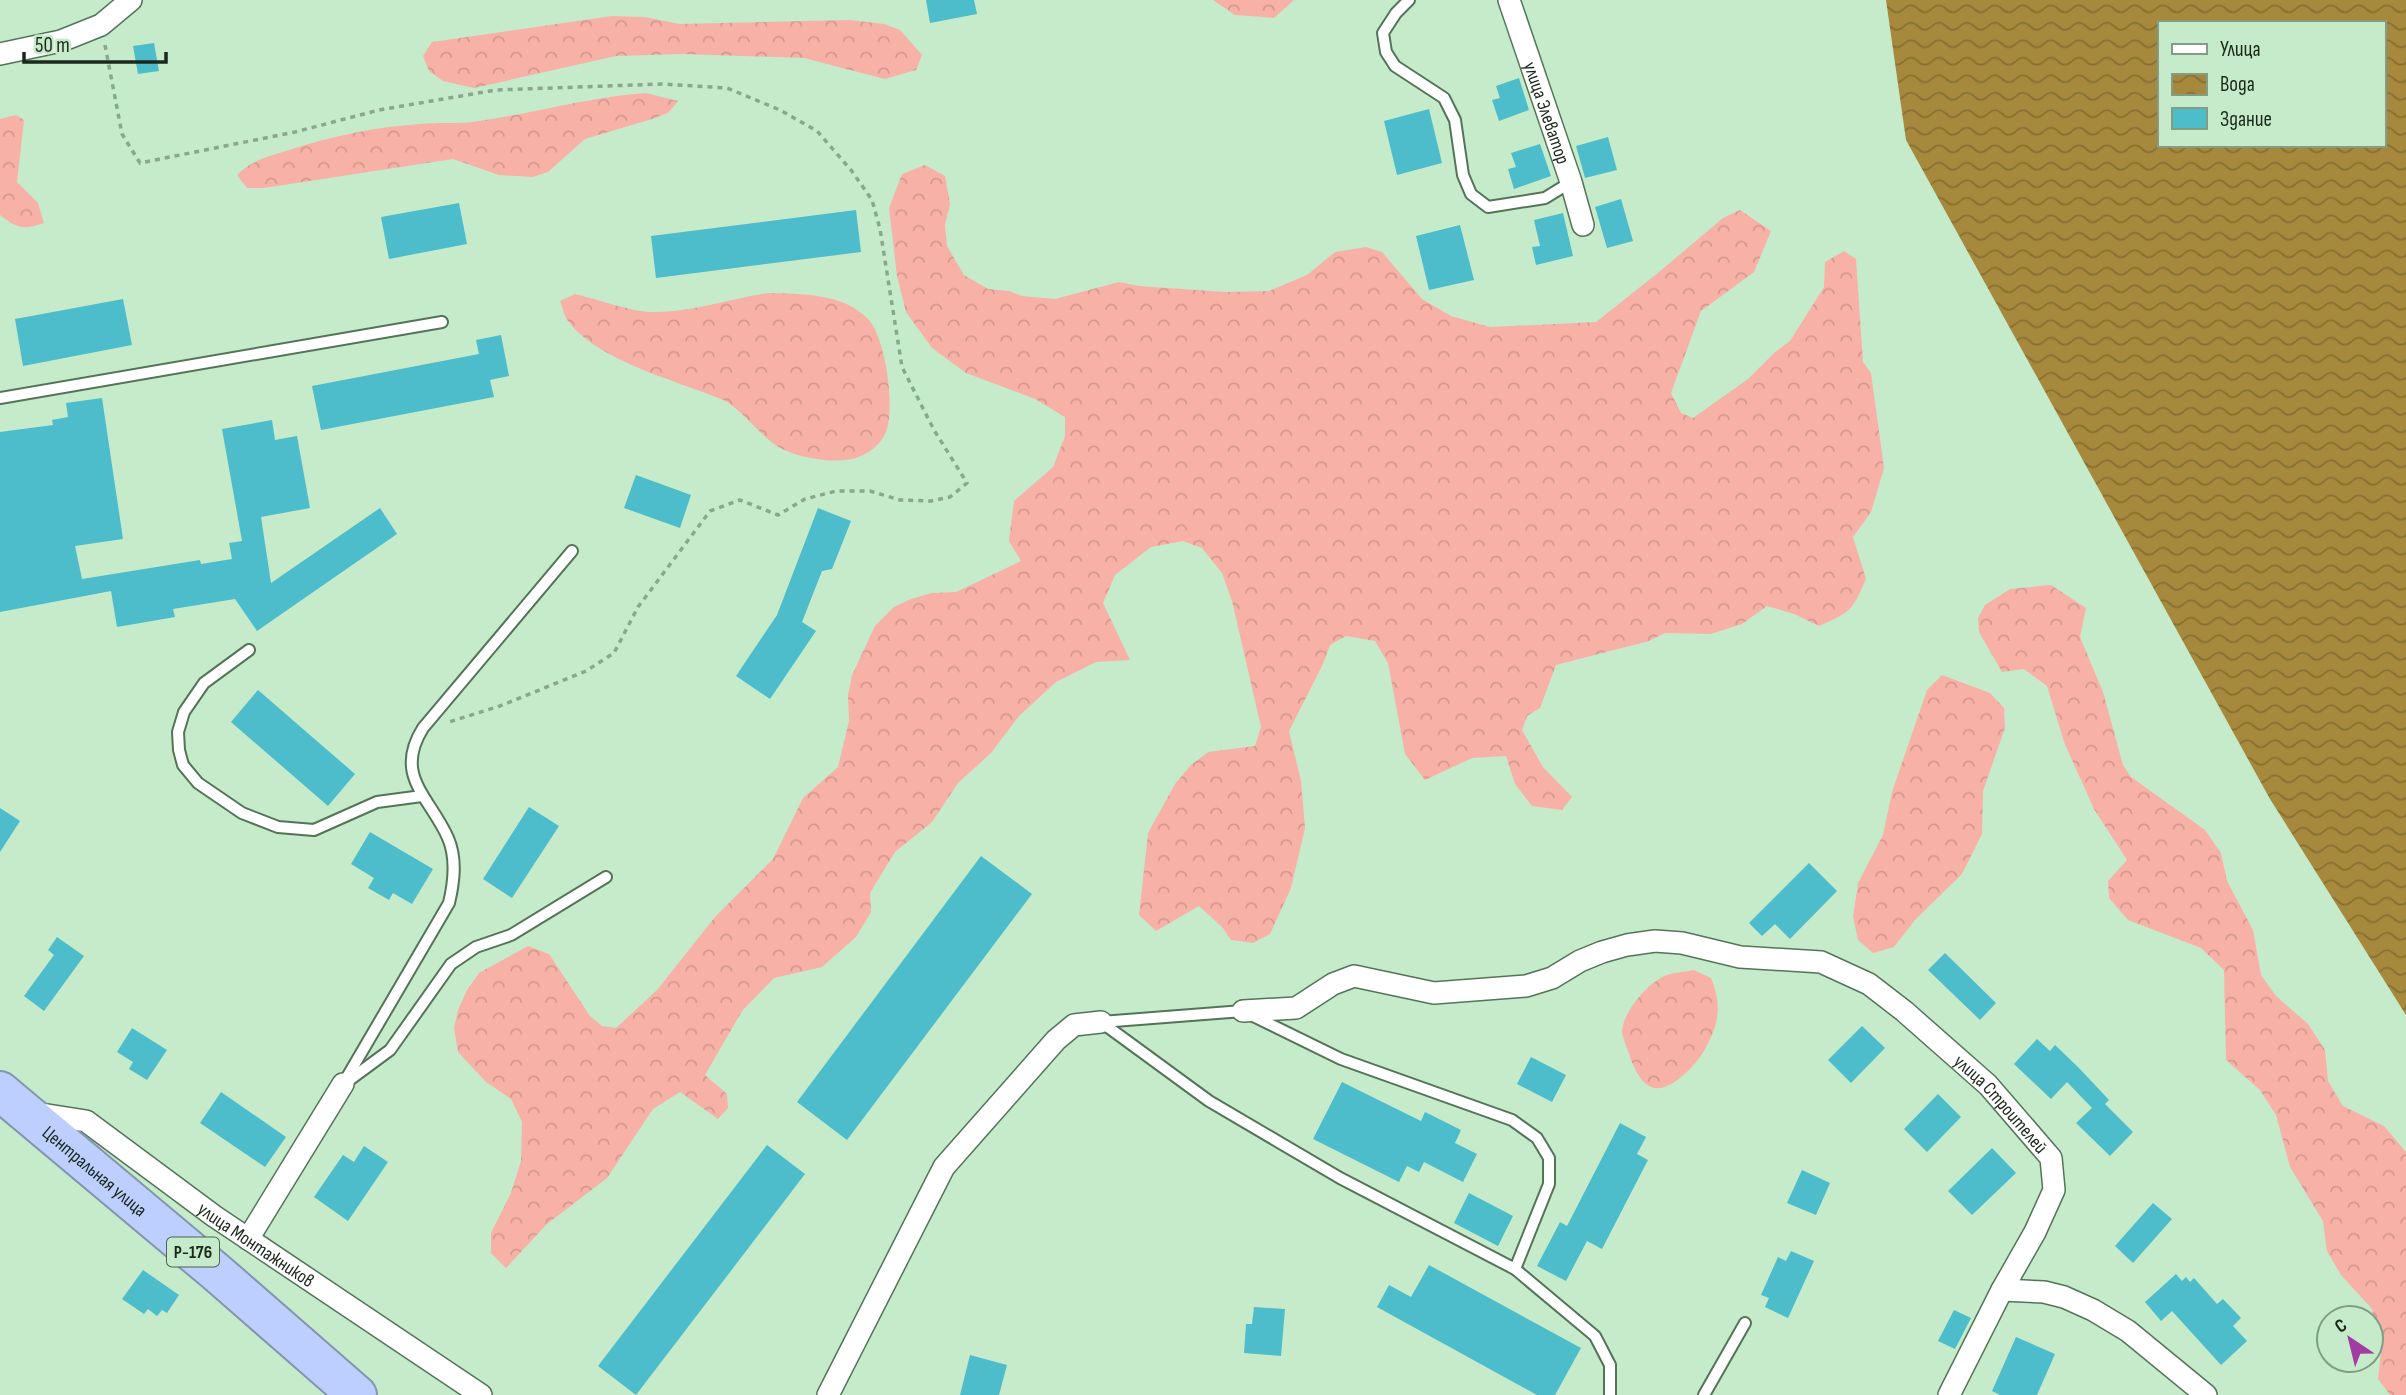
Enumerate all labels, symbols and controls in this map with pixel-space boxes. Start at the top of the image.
scale bar [24,21,166,65]
legend [2158,21,2385,147]
text: 50 m [35,33,70,58]
text: Улица [2220,37,2261,62]
street label: улица Элеватор [1518,59,1574,167]
text: Вода [2220,72,2255,97]
text: Здание [2220,107,2272,132]
street label: улица Строителей [1948,1050,2052,1159]
street label: Центральная улица [37,1121,151,1222]
street label: улица Монтажников [193,1198,318,1293]
road number: Р-176 [167,1238,219,1266]
north arrow [2315,1304,2385,1374]
text: С [2331,1314,2352,1339]

